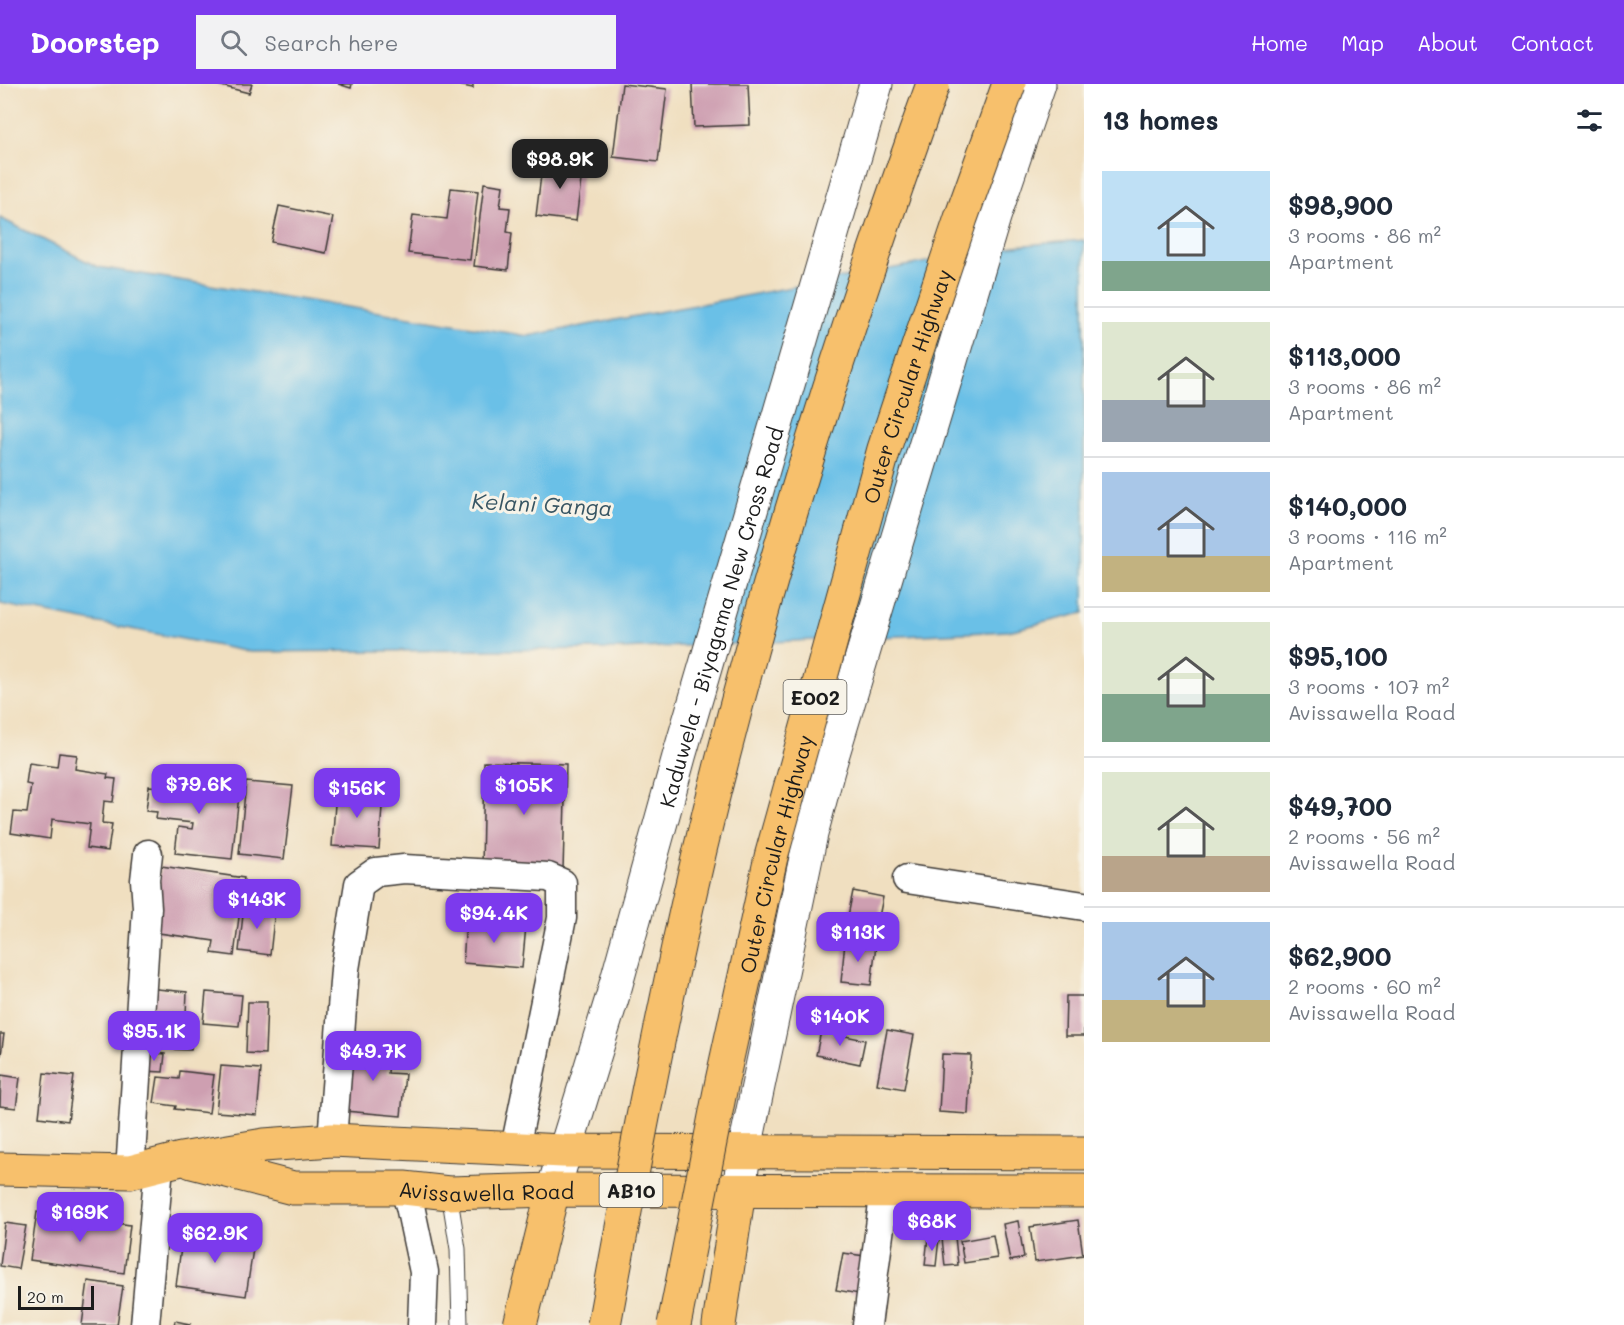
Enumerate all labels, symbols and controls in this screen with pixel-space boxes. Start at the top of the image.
search box [196,15,616,69]
text: Doorstep [30,24,160,60]
icon: search [217,26,250,59]
text: Search here [265,28,398,57]
text: Home [1251,29,1308,56]
text: Map [1341,29,1384,56]
text: About [1417,29,1478,56]
text: Contact [1511,29,1594,56]
text: 13 homes [1102,103,1219,137]
icon: filters [1573,104,1606,137]
pin: $98.9K [511,139,609,190]
text: $98.9K [526,145,594,171]
text: $98,900 [1288,188,1393,222]
icon: home [1150,195,1222,267]
text: 3 rooms · 86 m² [1288,222,1441,248]
text: Apartment [1288,248,1394,274]
street label: Outer Circular Highway [856,265,957,506]
text: $113,000 [1288,339,1401,373]
icon: home [1150,346,1222,418]
text: 3 rooms · 86 m² [1288,373,1441,399]
text: Apartment [1288,399,1394,425]
street label: Kaduwela - Biyagama New Cross Road [652,423,788,810]
water label: Kelani Ganga [471,486,613,522]
text: $140,000 [1288,489,1407,523]
icon: home [1150,496,1222,568]
text: 3 rooms · 116 m² [1288,523,1447,549]
text: Apartment [1288,549,1394,575]
text: $95,100 [1288,639,1388,673]
icon: home [1150,646,1222,718]
text: 3 rooms · 107 m² [1288,673,1449,699]
road number: E002 [784,680,846,714]
text: Avissawella Road [1288,699,1455,725]
street label: Outer Circular Highway [732,731,818,976]
pin: $79.6K [150,764,248,815]
pin: $105K [482,765,566,816]
pin: $156K [315,768,399,819]
text: $79.6K [166,770,232,796]
text: $105K [495,771,553,797]
text: $156K [328,774,386,800]
text: $49,700 [1288,789,1392,823]
icon: home [1150,796,1222,868]
text: 2 rooms · 56 m² [1288,823,1440,849]
text: Avissawella Road [1288,849,1455,875]
pin: $143K [215,879,299,930]
text: $143K [227,885,287,911]
pin: $94.4K [445,893,543,944]
text: $94.4K [459,899,529,925]
pin: $113K [816,912,900,963]
text: $113K [830,918,886,944]
text: $62,900 [1288,939,1391,973]
icon: home [1150,946,1222,1018]
text: 2 rooms · 60 m² [1288,973,1441,999]
pin: $140K [798,996,882,1047]
text: Avissawella Road [1288,999,1455,1025]
text: $140K [810,1002,870,1028]
pin: $95.1K [105,1011,203,1062]
text: $95.1K [122,1017,186,1043]
pin: $49.7K [324,1031,422,1082]
text: $49.7K [339,1037,407,1063]
road number: AB10 [600,1173,662,1207]
street label: Avissawella Road [397,1174,574,1206]
pin: $169K [38,1192,122,1243]
text: $169K [51,1198,109,1224]
pin: $68K [896,1201,968,1252]
text: $68K [907,1207,957,1233]
pin: $62.9K [166,1213,264,1264]
text: $62.9K [182,1219,248,1245]
scale bar [18,1283,94,1310]
text: 20 m [27,1286,64,1307]

